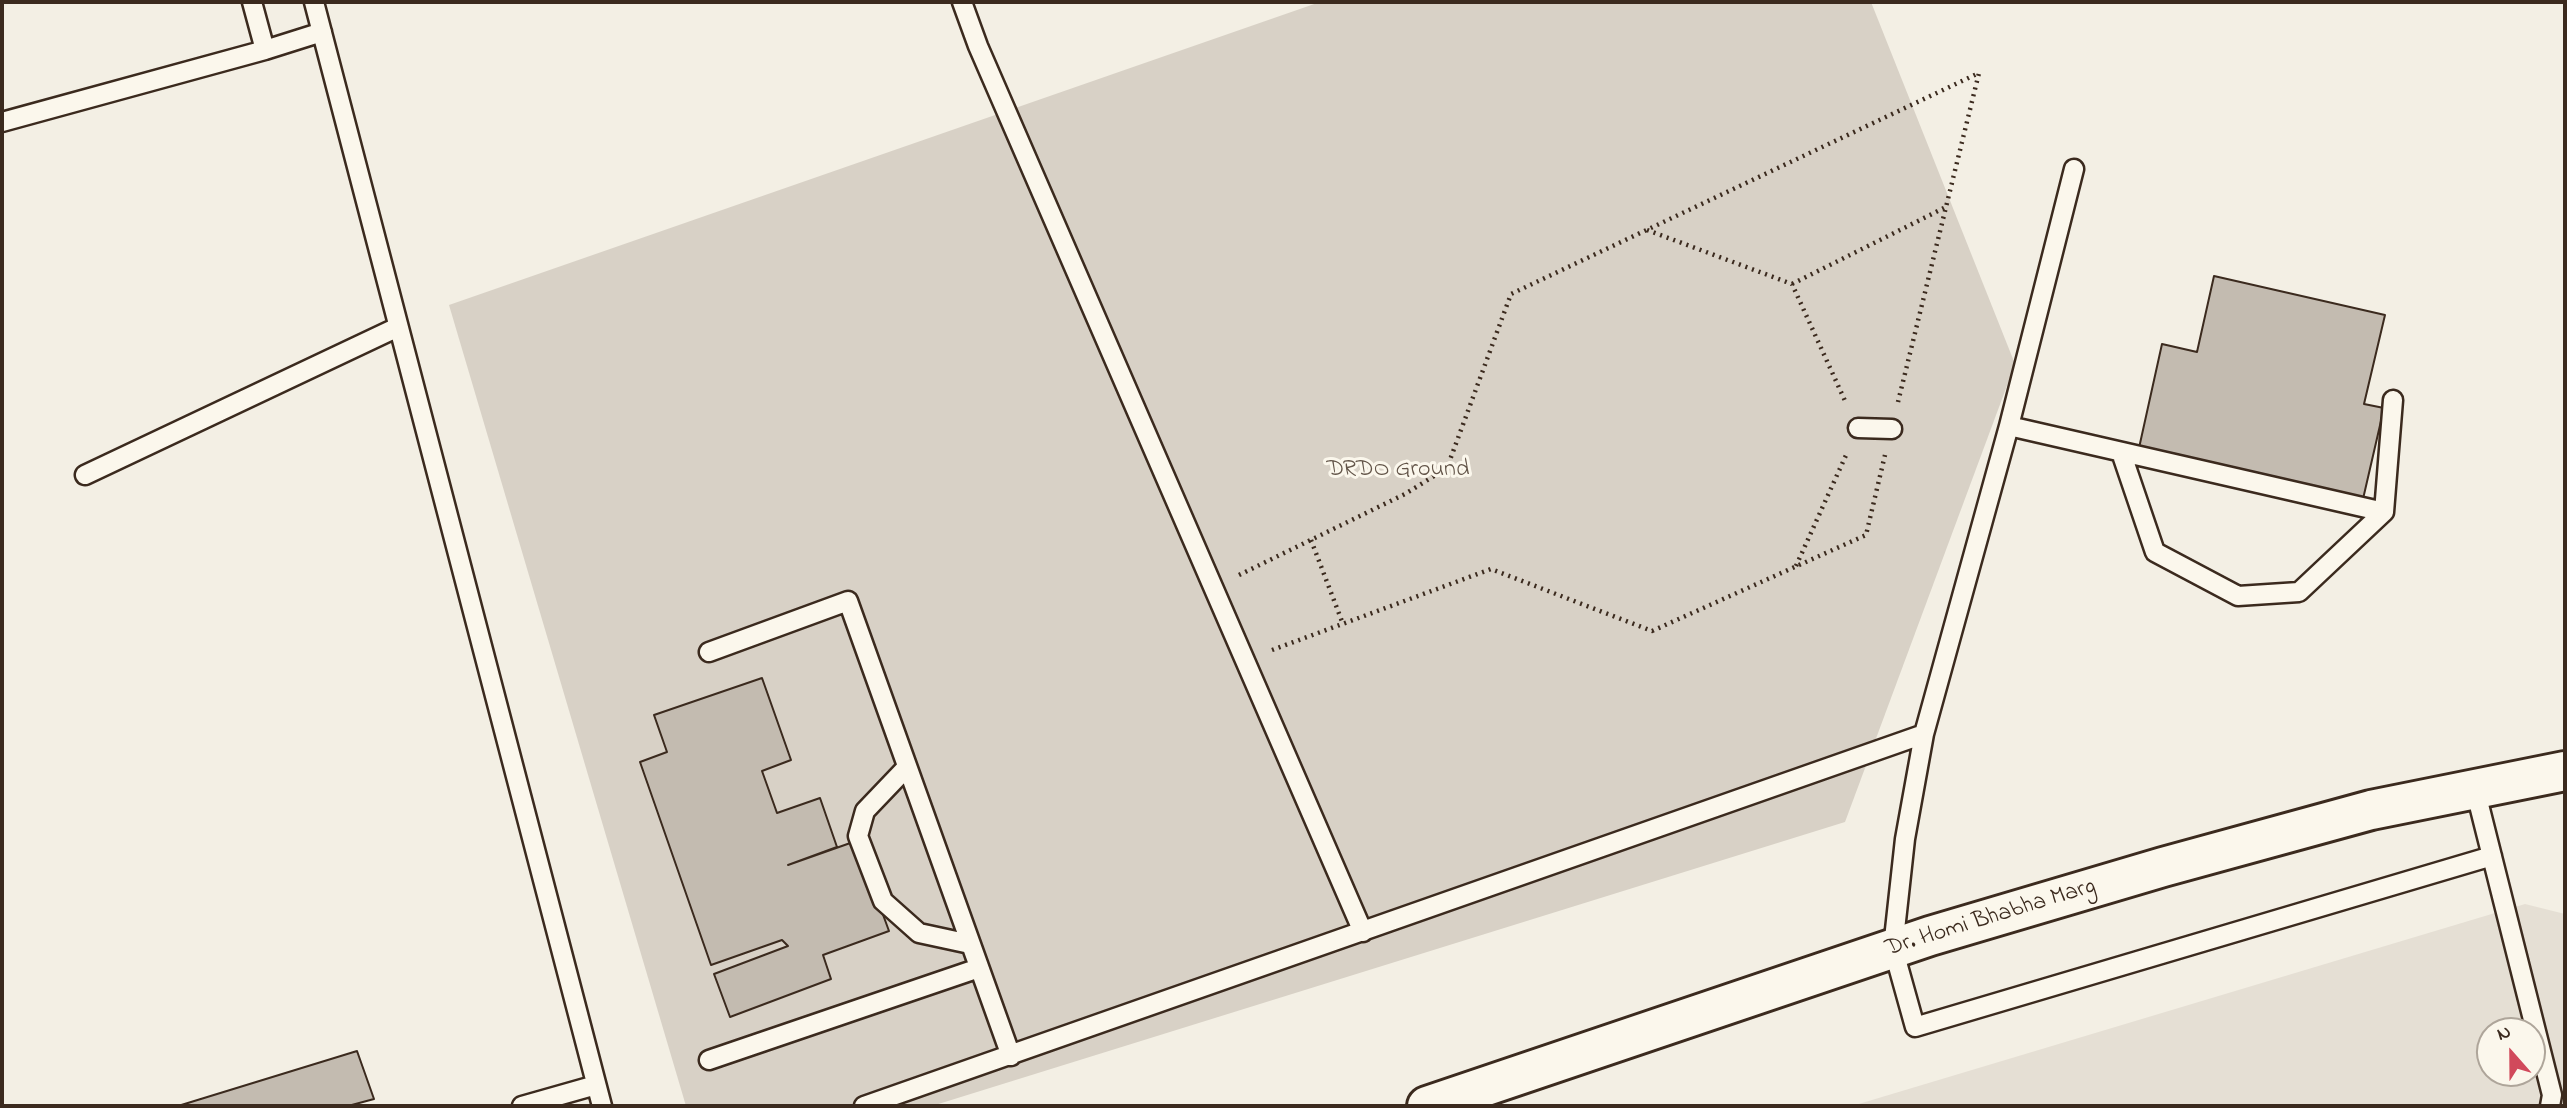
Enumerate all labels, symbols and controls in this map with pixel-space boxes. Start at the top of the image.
park label: DRDO Ground [1327,457,1469,485]
street label: Dr. Homi Bhabha Marg [1882,873,2100,965]
north arrow [2476,1017,2546,1087]
text: N [2493,1019,2515,1049]

